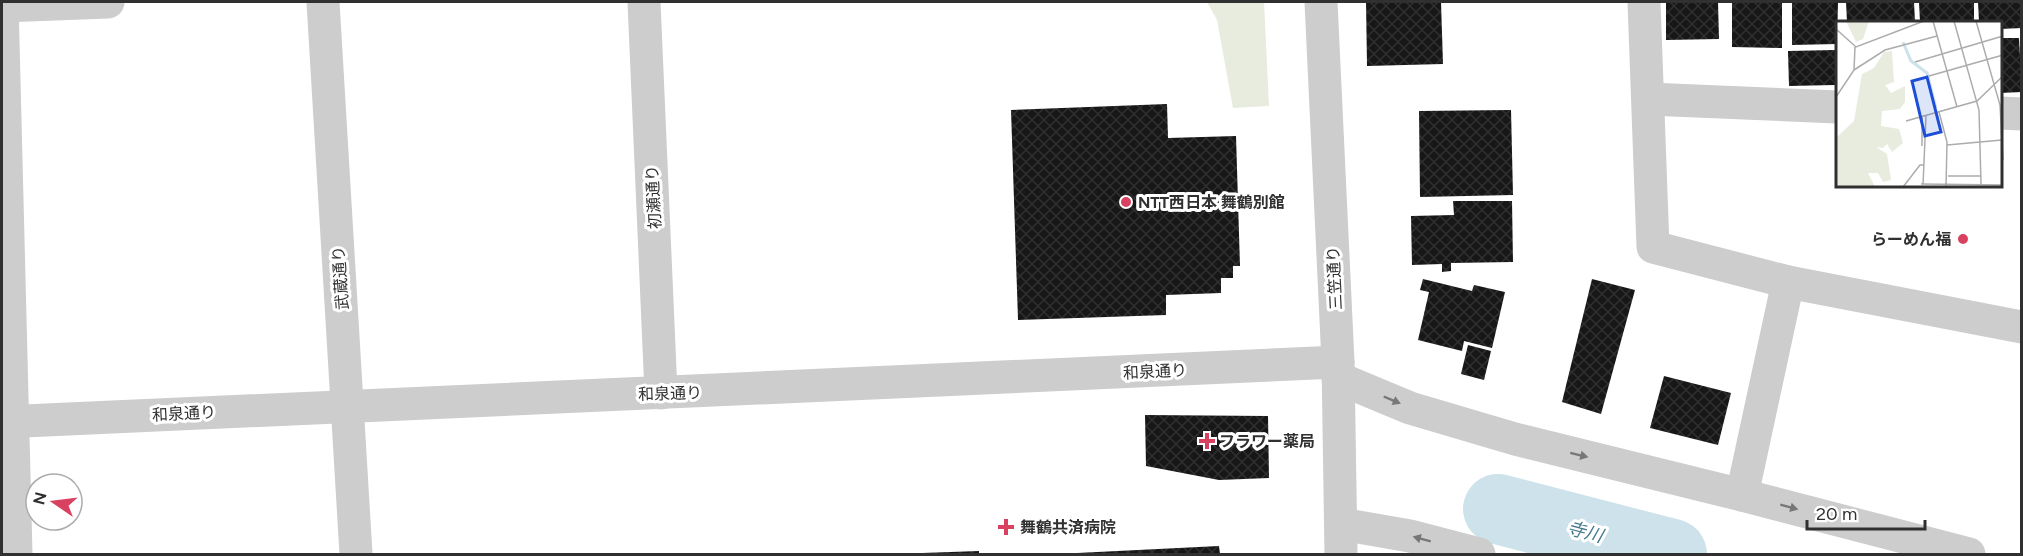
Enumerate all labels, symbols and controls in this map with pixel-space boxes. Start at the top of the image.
inset map [1836,21,2002,188]
street label: 初瀬通り [642,165,665,229]
place label: NTT西日本 舞鶴別館 [1138,193,1285,212]
marker: NTT西日本 舞鶴別館 [1119,195,1133,209]
place label: らーめん福 [1871,230,1951,249]
marker: らーめん福 [1956,232,1970,246]
street label: 武蔵通り [329,245,352,311]
street label: 三笠通り [1323,246,1346,310]
street label: 和泉通り [1123,360,1187,383]
street label: 和泉通り [638,383,702,404]
one-way arrow [1384,395,1402,405]
street label: 和泉通り [152,402,216,425]
place label: フラワー薬局 [1219,432,1315,451]
marker: フラワー薬局 [1200,434,1214,448]
one-way arrow [1570,450,1588,460]
north arrow [24,472,84,532]
text: N [29,490,51,507]
scale bar [1807,493,1926,531]
one-way arrow [1780,503,1798,512]
text: 20 m [1816,503,1857,525]
water label: 寺川 [1565,517,1607,548]
marker: 舞鶴共済病院 [997,518,1015,536]
place label: 舞鶴共済病院 [1020,518,1116,537]
one-way arrow [1413,534,1432,544]

